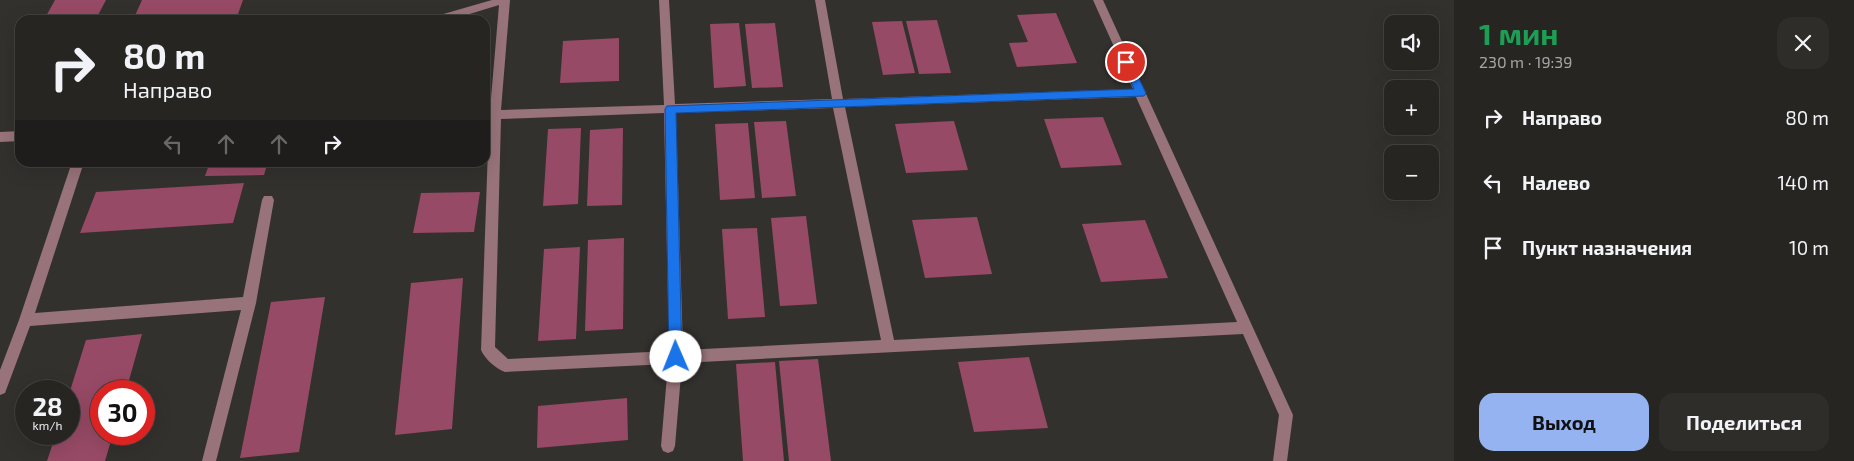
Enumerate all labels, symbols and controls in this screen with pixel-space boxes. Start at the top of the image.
map controls [1384,15,1439,200]
button: sound [1384,15,1439,70]
text: 1 мин [1479,15,1558,51]
button: close [1777,17,1829,69]
text: 80 m [123,34,205,76]
icon: right [40,35,105,100]
pin [1105,41,1147,83]
icon: arrive [1112,48,1140,76]
text: 230 m · 19:39 [1479,52,1572,71]
text: Направо [123,76,212,102]
button: + [1384,80,1439,135]
icon: right [1479,104,1507,132]
text: Направо [1522,106,1602,129]
text: 80 m [1785,106,1829,129]
icon: left [159,130,187,158]
icon: ahead [212,130,240,158]
icon: ahead [265,130,293,158]
icon: right [318,130,346,158]
button: − [1384,145,1439,200]
icon: left [1479,169,1507,197]
text: Налево [1522,171,1590,194]
text: 140 m [1777,171,1829,194]
icon: arrive [1479,234,1507,262]
text: Пункт назначения [1522,236,1692,259]
text: 10 m [1789,236,1829,259]
position arrow [649,330,701,382]
speed limit sign: 30 [90,380,155,445]
text: 28 [32,391,63,421]
button: Выход [1479,393,1649,451]
button: Поделиться [1659,393,1829,451]
text: km/h [33,418,62,432]

